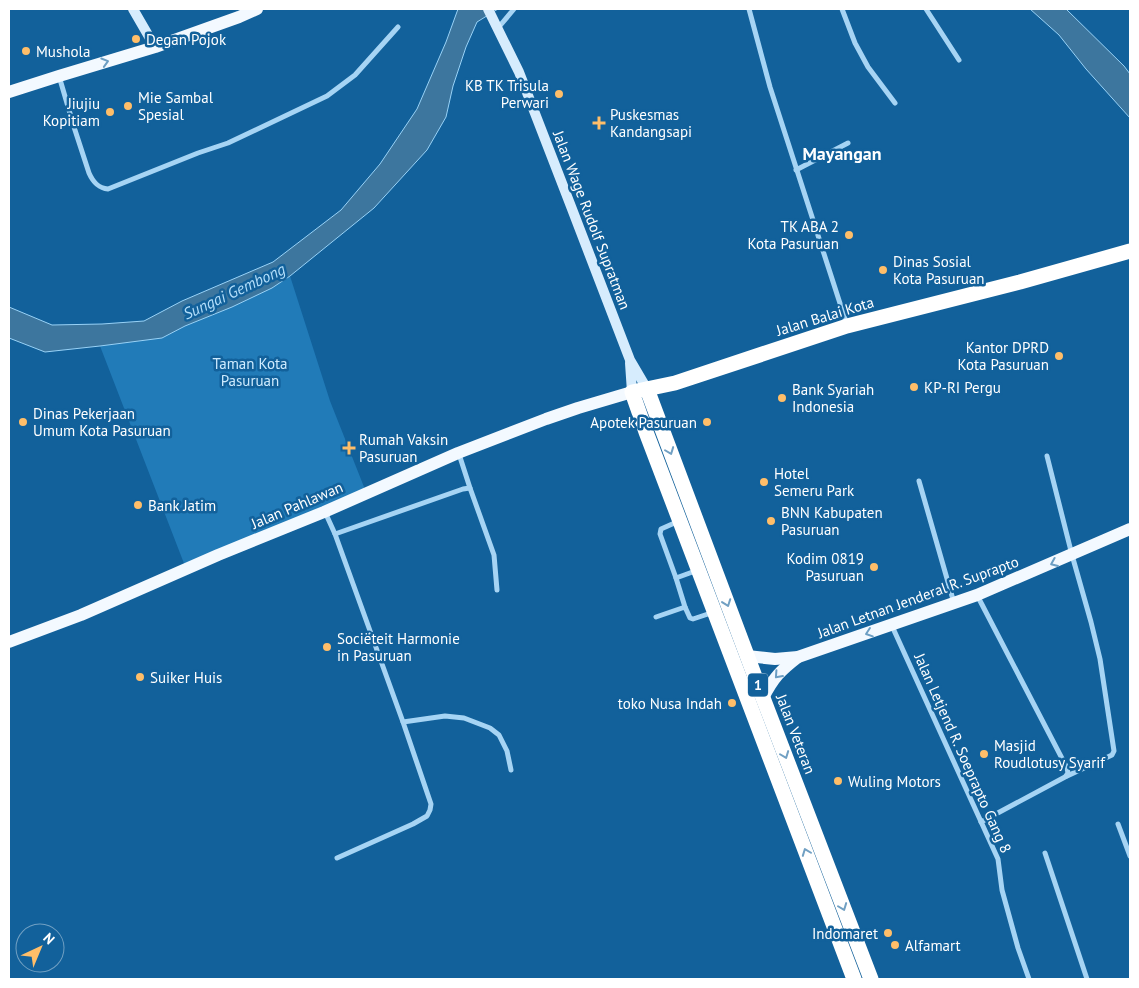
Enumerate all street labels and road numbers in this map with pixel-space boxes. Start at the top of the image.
street label: Jalan Wage Rudolf Supratman [549,127,635,312]
street label: Jalan Balai Kota [773,292,876,340]
street label: Jalan Pahlawan [247,477,346,533]
street label: Jalan Letnan Jenderal R. Suprapto [814,552,1021,643]
street label: Jalan Letjend R. Soeprapto Gang 8 [910,649,1016,856]
road number: 1 [748,674,768,696]
street label: Jalan Veteran [772,690,820,777]

